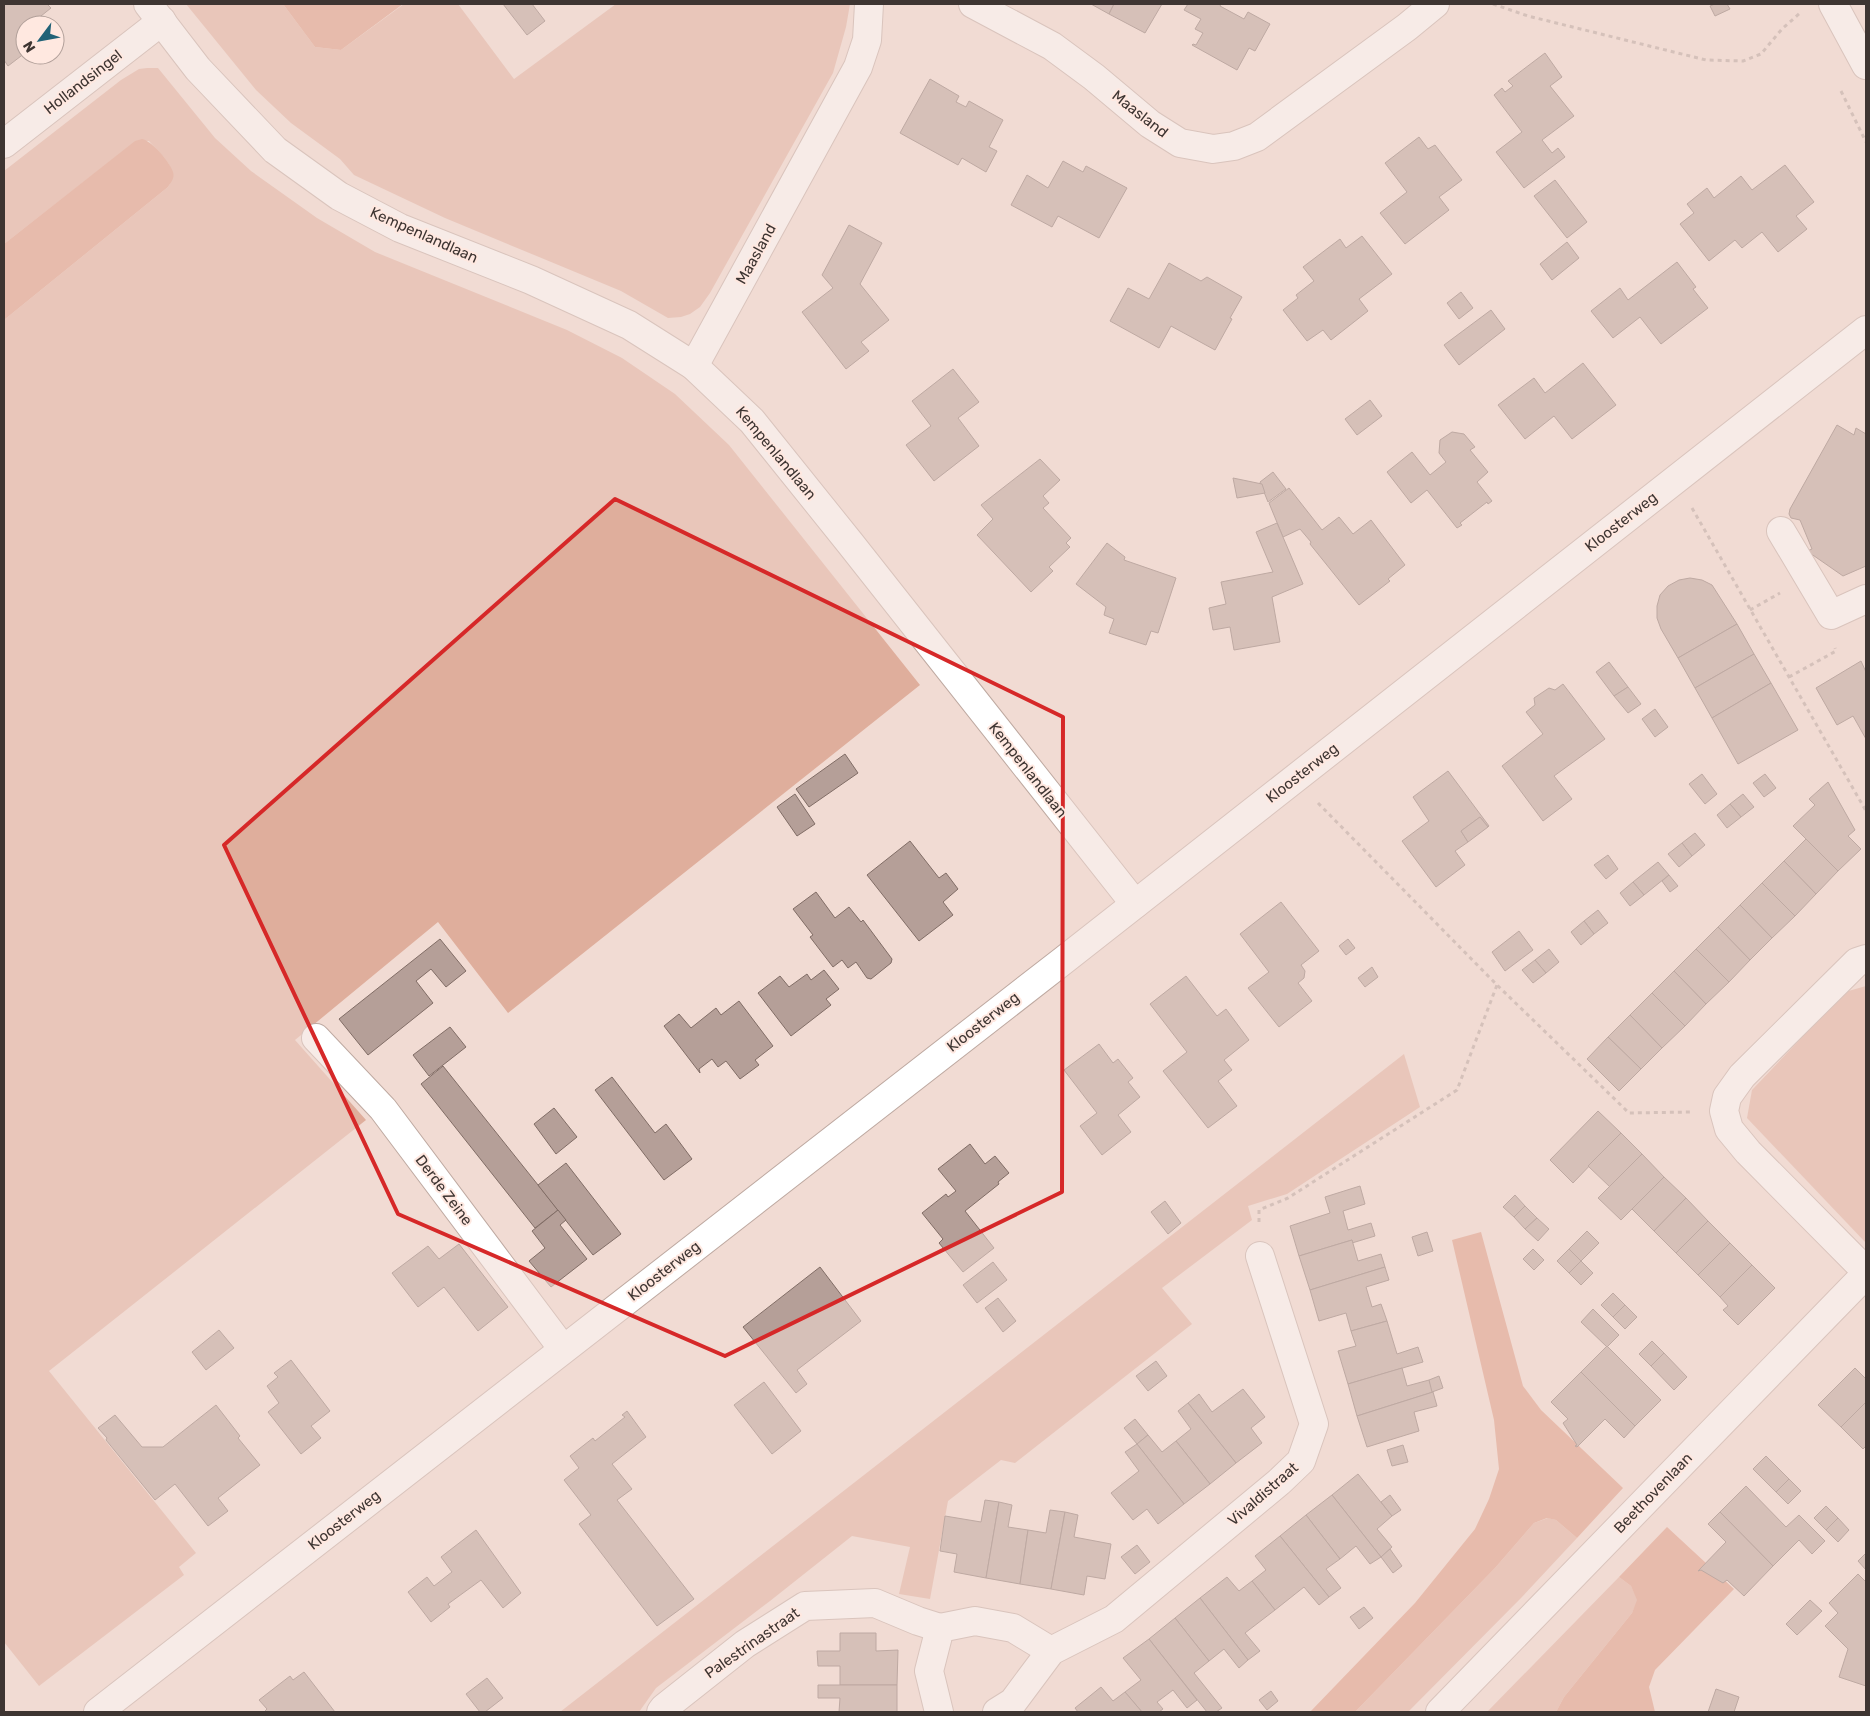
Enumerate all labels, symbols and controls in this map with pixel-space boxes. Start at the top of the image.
north arrow [15,15,65,65]
text: N [20,38,39,55]
street label: Hollandsingel [40,46,126,118]
street label: Maasland [1108,87,1172,141]
street label: Kempenlandlaan [367,203,481,267]
street label: Maasland [732,221,780,287]
street label: Kempenlandlaan [732,403,820,503]
street label: Kloosterweg [1581,488,1661,556]
street label: Kempenlandlaan [985,719,1071,821]
street label: Kloosterweg [1262,739,1342,807]
street label: Kloosterweg [943,988,1023,1056]
street label: Derde Zeine [412,1151,476,1229]
street label: Kloosterweg [624,1237,704,1305]
street label: Beethovenlaan [1610,1449,1696,1537]
street label: Vivaldistraat [1224,1458,1302,1529]
street label: Kloosterweg [304,1486,384,1554]
street label: Palestrinastraat [701,1604,803,1682]

